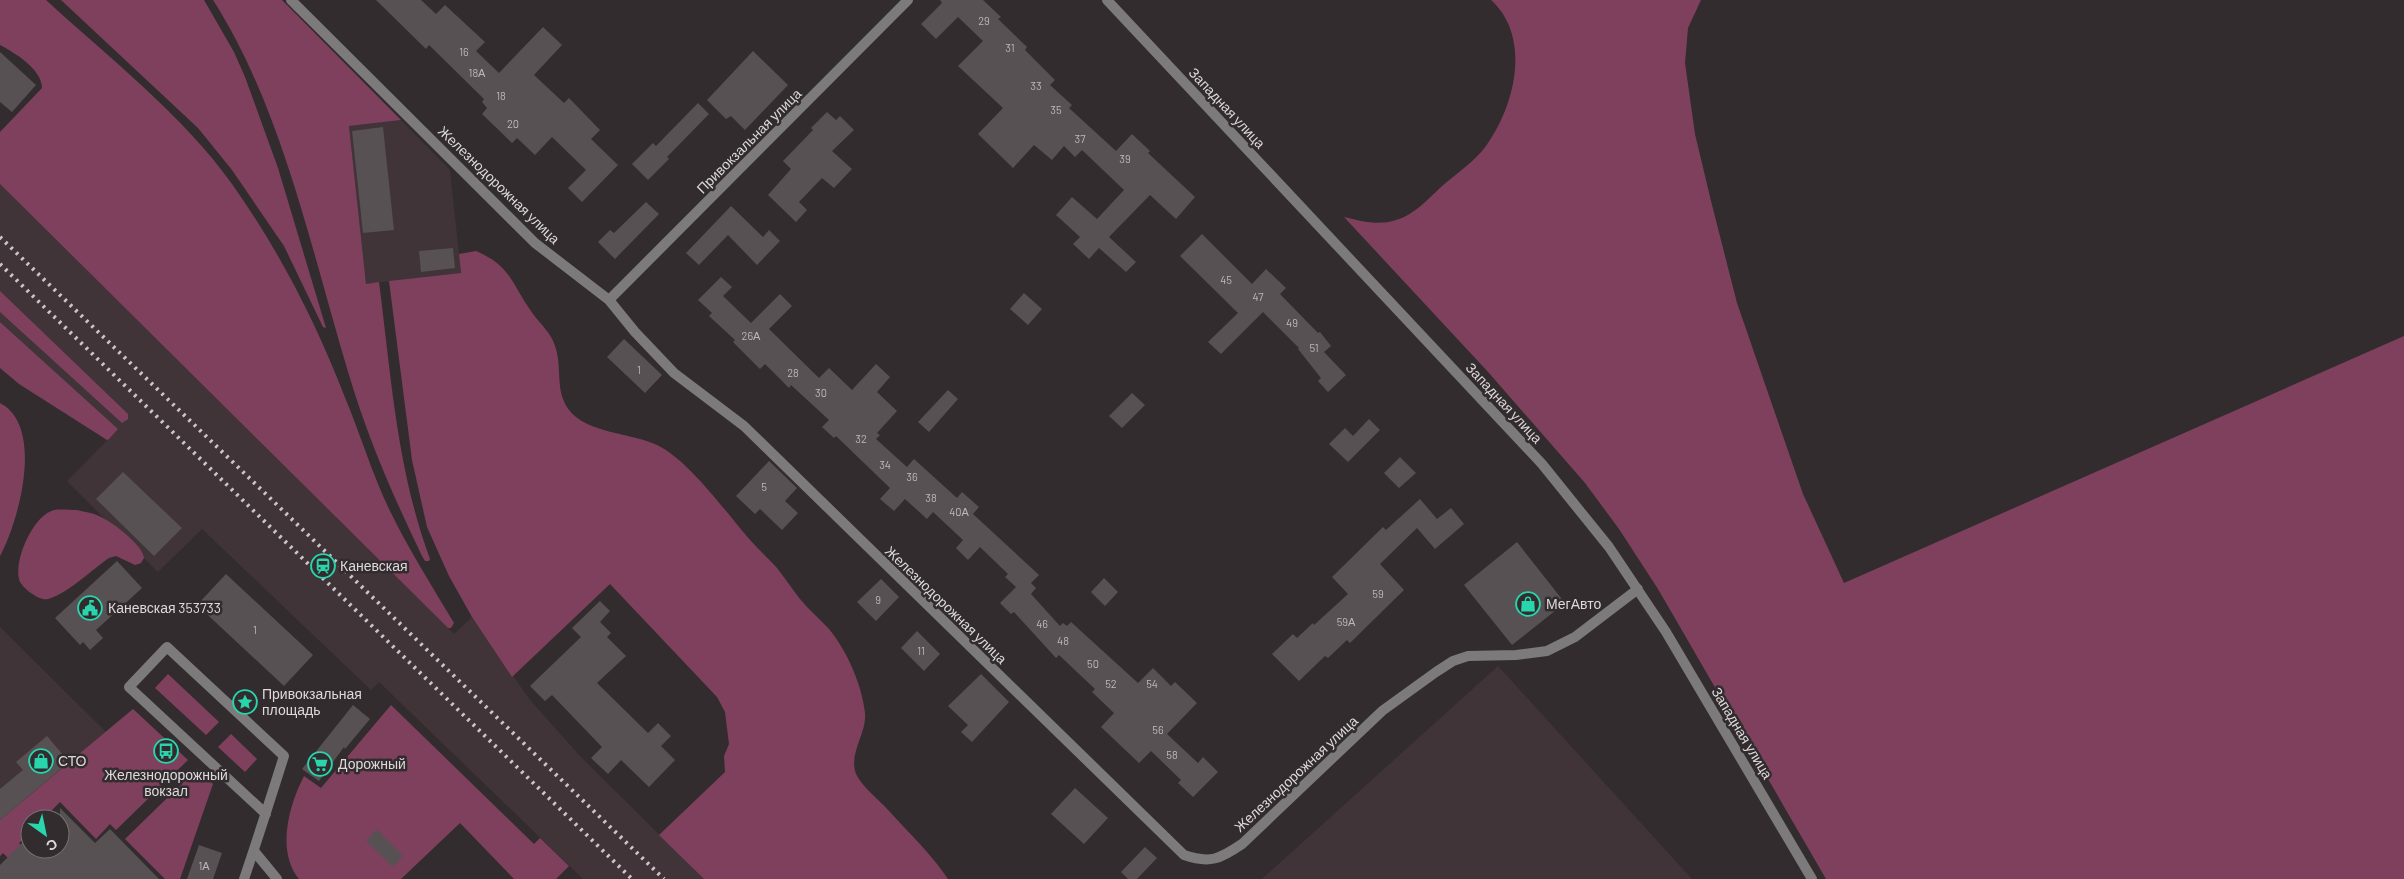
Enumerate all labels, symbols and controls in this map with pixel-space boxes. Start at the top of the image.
house number: 29 [978,14,990,27]
house number: 31 [1005,41,1015,54]
house number: 16 [459,45,469,58]
street label: Западная улица [1186,64,1269,152]
house number: 18А [469,66,486,79]
house number: 33 [1030,79,1042,92]
street label: Привокзальная улица [693,85,805,197]
house number: 18 [496,89,506,102]
house number: 35 [1050,103,1062,116]
house number: 20 [507,117,519,130]
street label: Железнодорожная улица [435,122,564,247]
house number: 37 [1075,132,1085,145]
house number: 39 [1119,152,1131,165]
house number: 45 [1220,273,1232,286]
house number: 47 [1253,290,1263,303]
house number: 49 [1286,316,1298,329]
house number: 26А [742,329,761,342]
house number: 51 [1309,341,1319,354]
street label: Западная улица [1463,359,1546,447]
house number: 1 [637,363,641,376]
house number: 28 [787,366,799,379]
house number: 30 [815,386,827,399]
house number: 32 [855,432,867,445]
house number: 34 [879,458,891,471]
house number: 36 [906,470,918,483]
house number: 5 [761,480,767,493]
house number: 38 [925,491,937,504]
house number: 40А [949,505,969,518]
street label: Железнодорожная улица [882,542,1011,667]
station icon: Каневская [310,553,336,579]
place label: Каневская [340,557,408,574]
house number: 59 [1372,587,1384,600]
shop icon: МегАвто [1515,591,1541,617]
house number: 9 [875,593,881,606]
public building icon: Каневская 353733 [77,595,103,621]
place label: МегАвто [1546,595,1601,612]
place label: Каневская 353733 [108,599,221,616]
house number: 59А [1337,615,1356,628]
house number: 46 [1036,617,1048,630]
house number: 1 [253,623,257,636]
house number: 48 [1057,634,1069,647]
house number: 11 [917,644,925,657]
house number: 50 [1087,657,1099,670]
house number: 52 [1105,677,1117,690]
house number: 54 [1146,677,1158,690]
street label: Западная улица [1708,684,1777,782]
place label: Привокзальная площадь [262,685,362,718]
place icon: Привокзальная площадь [232,689,258,715]
street label: Железнодорожная улица [1230,712,1361,835]
house number: 56 [1152,723,1164,736]
bus stop icon: Железнодорожный вокзал [153,738,179,764]
shop icon: СТО [28,748,54,774]
house number: 58 [1166,748,1178,761]
supermarket icon: Дорожный [307,751,333,777]
place label: СТО [58,752,87,769]
place label: Дорожный [338,755,406,772]
place label: Железнодорожный вокзал [104,766,228,799]
north arrow [20,809,70,859]
text: С [43,835,61,855]
house number: 1А [198,859,210,872]

